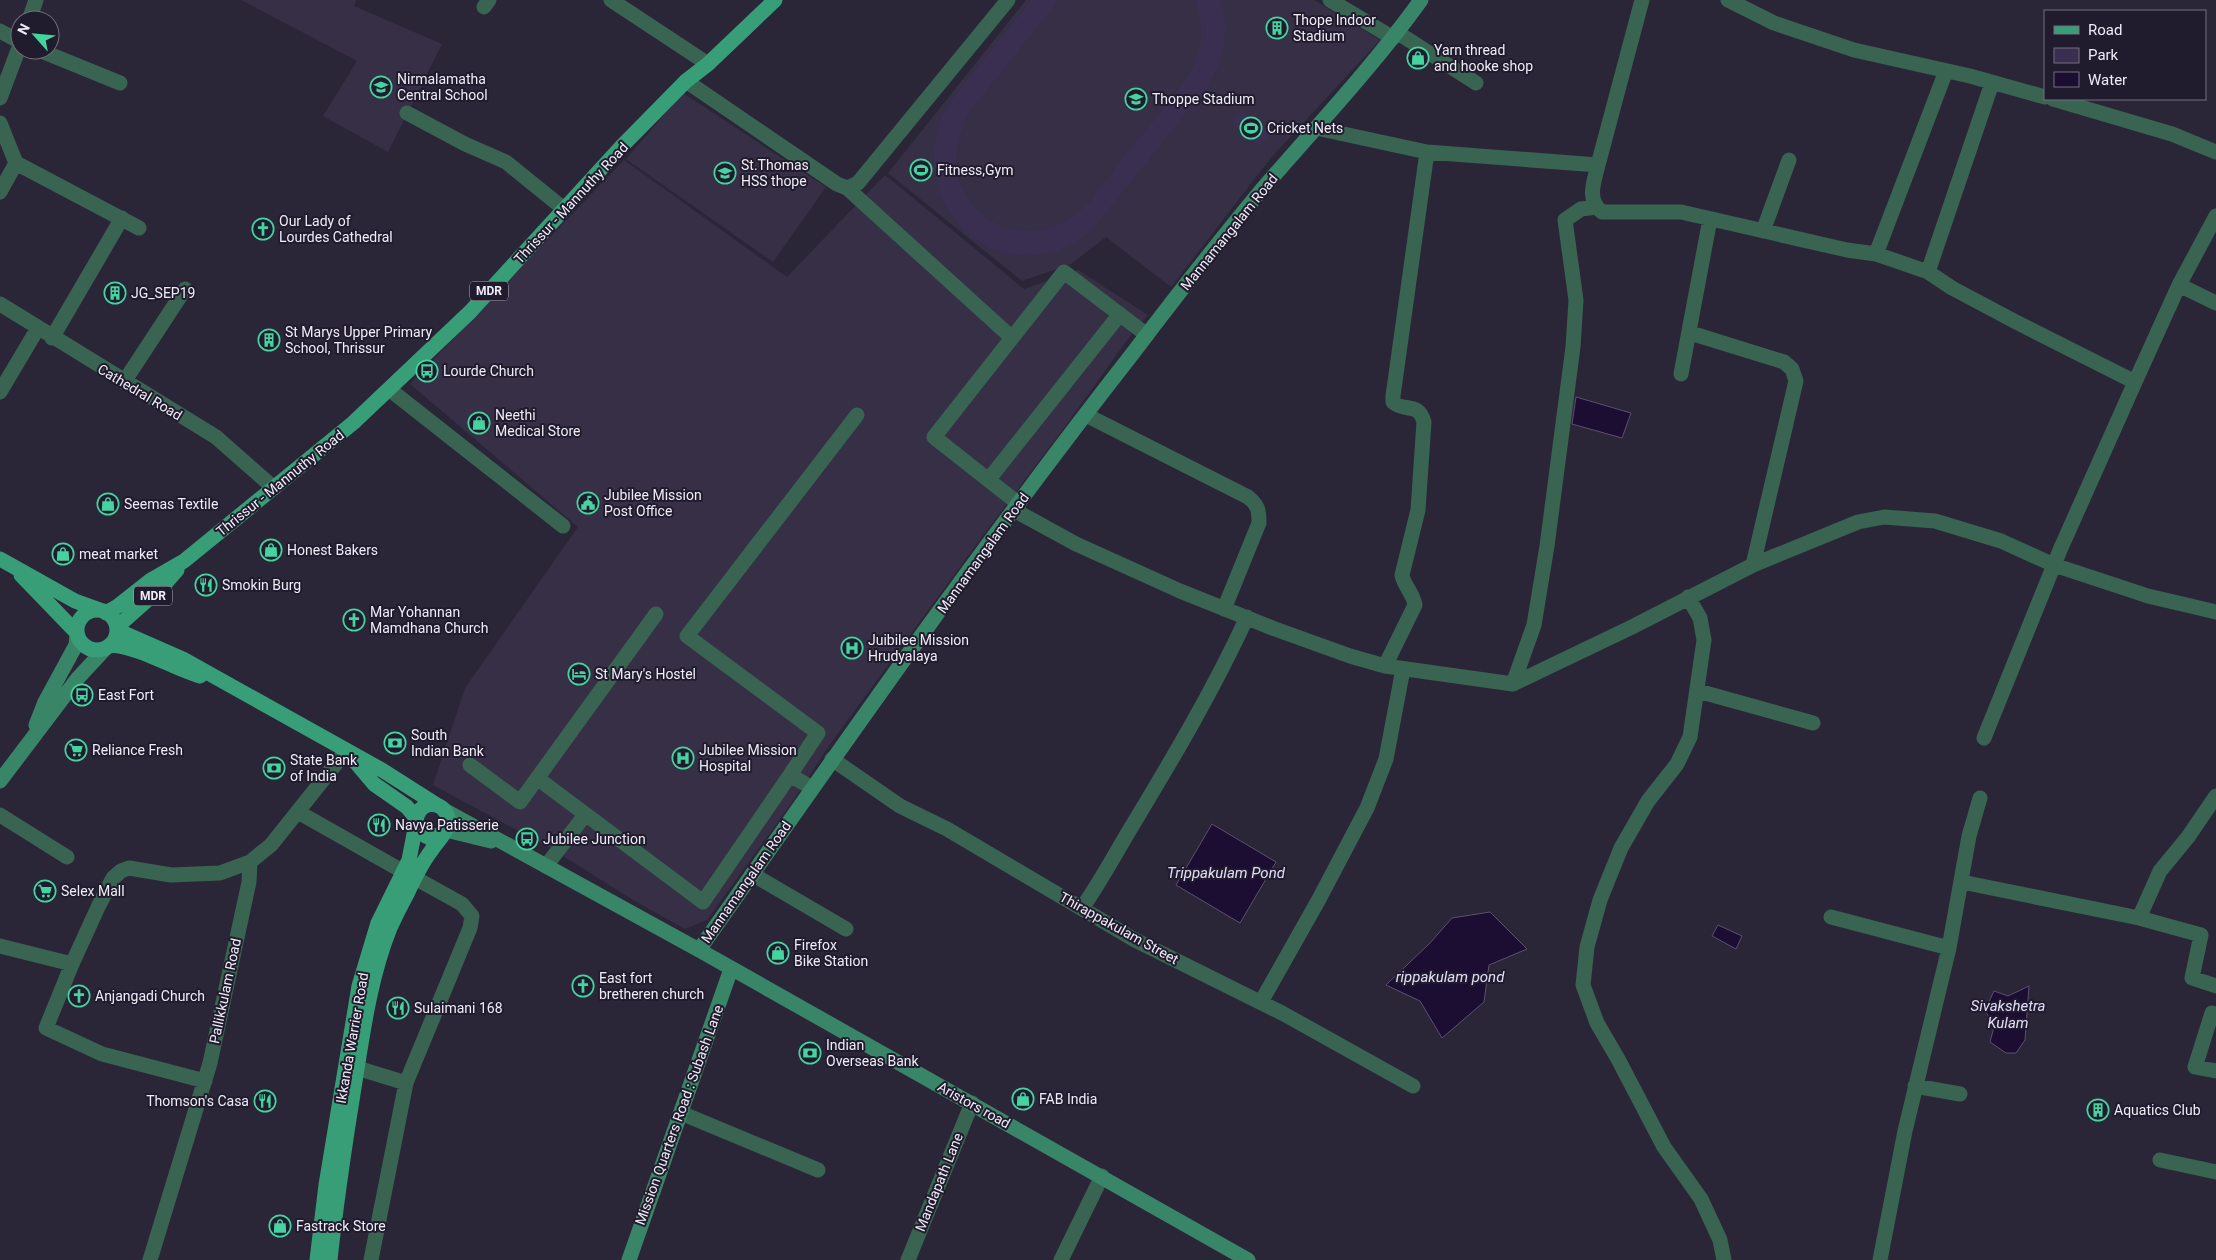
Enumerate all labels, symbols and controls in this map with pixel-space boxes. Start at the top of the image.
north arrow [10,10,60,60]
legend [2044,10,2206,100]
place label: Thope Indoor Stadium [1293,12,1376,44]
building icon: Thope Indoor Stadium [1265,16,1289,40]
text: N [14,21,33,37]
text: Road [2088,21,2122,39]
place label: Yarn thread and hooke shop [1434,42,1533,74]
shop icon: Yarn thread and hooke shop [1406,46,1430,70]
text: Park [2088,46,2119,64]
place label: Nirmalamatha Central School [397,71,488,103]
text: Water [2088,71,2127,89]
school or university icon: Nirmalamatha Central School [369,75,393,99]
school or university icon: Thoppe Stadium [1124,87,1148,111]
place label: Thoppe Stadium [1152,91,1254,107]
sports icon: Cricket Nets [1239,116,1263,140]
place label: Cricket Nets [1267,120,1343,136]
street label: Thrissur - Mannuthy Road [511,139,631,267]
place label: St.Thomas HSS thope [741,157,809,189]
sports icon: Fitness,Gym [909,158,933,182]
school or university icon: St.Thomas HSS thope [713,161,737,185]
place label: Fitness,Gym [937,162,1014,178]
street label: Mannamangalam Road [1177,171,1281,293]
place label: Our Lady of Lourdes Cathedral [279,213,393,245]
church icon: Our Lady of Lourdes Cathedral [251,217,275,241]
building icon: JG_SEP19 [103,281,127,305]
road number: MDR [470,282,508,300]
place label: JG_SEP19 [131,285,195,301]
place label: St Marys Upper Primary School, Thrissur [285,324,433,356]
building icon: St Marys Upper Primary School, Thrissur [257,328,281,352]
bus stop icon: Lourde Church [415,359,439,383]
street label: Cathedral Road [95,361,185,423]
place label: Lourde Church [443,363,534,379]
place label: Neethi Medical Store [495,407,581,439]
shop icon: Neethi Medical Store [467,411,491,435]
street label: Thrissur - Mannuthy Road [213,427,347,539]
place label: Jubilee Mission Post Office [604,487,702,519]
street label: Mannamangalam Road [934,490,1032,616]
public building icon: Jubilee Mission Post Office [576,491,600,515]
shop icon: Seemas Textile [96,492,120,516]
place label: Seemas Textile [124,496,218,512]
shop icon: Honest Bakers [259,538,283,562]
shop icon: meat market [51,542,75,566]
place label: Honest Bakers [287,542,378,558]
place label: meat market [79,546,158,562]
restaurant icon: Smokin Burg [194,573,218,597]
place label: Smokin Burg [222,577,301,593]
road number: MDR [134,586,172,606]
place label: Mar Yohannan Mamdhana Church [370,604,488,636]
church icon: Mar Yohannan Mamdhana Church [342,608,366,632]
place label: Juibilee Mission Hrudyalaya [868,632,969,664]
hospital icon: Juibilee Mission Hrudyalaya [840,636,864,660]
hotel icon: St Mary's Hostel [567,662,591,686]
place label: St Mary's Hostel [595,666,696,682]
bus stop icon: East Fort [70,683,94,707]
place label: East Fort [98,687,155,703]
place label: South Indian Bank [411,727,485,759]
bank icon: South Indian Bank [383,731,407,755]
supermarket icon: Reliance Fresh [64,738,88,762]
place label: Reliance Fresh [92,742,183,758]
place label: Jubilee Mission Hospital [699,742,797,774]
hospital icon: Jubilee Mission Hospital [671,746,695,770]
place label: State Bank of India [290,752,358,784]
bank icon: State Bank of India [262,756,286,780]
restaurant icon: Navya Patisserie [367,813,391,837]
place label: Navya Patisserie [395,817,499,833]
street label: Mannamangalam Road [698,818,794,946]
bus stop icon: Jubilee Junction [515,827,539,851]
place label: Jubilee Junction [543,831,646,847]
water label: Trippakulam Pond [1167,864,1286,882]
supermarket icon: Selex Mall [33,879,57,903]
place label: Selex Mall [61,883,125,899]
street label: Thirappakulam Street [1057,889,1182,968]
street label: Pallikkulam Road [206,937,244,1045]
place label: Firefox Bike Station [794,937,868,969]
shop icon: Firefox Bike Station [766,941,790,965]
water label: rippakulam pond [1396,968,1505,986]
place label: East fort bretheren church [599,970,704,1002]
street label: Ikkanda Warrier Road [333,971,371,1105]
church icon: East fort bretheren church [571,974,595,998]
church icon: Anjangadi Church [67,984,91,1008]
place label: Anjangadi Church [95,988,205,1004]
restaurant icon: Sulaimani 168 [386,996,410,1020]
water label: Sivakshetra Kulam [1971,997,2046,1032]
place label: Sulaimani 168 [414,1000,503,1016]
street label: Mission Quarters Road : Subash Lane [632,1003,726,1227]
place label: Indian Overseas Bank [826,1037,920,1069]
bank icon: Indian Overseas Bank [798,1041,822,1065]
street label: Aristors road [935,1078,1013,1132]
shop icon: FAB India [1011,1087,1035,1111]
restaurant icon: Thomson's Casa [253,1089,277,1113]
place label: FAB India [1039,1091,1097,1107]
place label: Thomson's Casa [146,1093,249,1109]
building icon: Aquatics Club [2086,1098,2110,1122]
place label: Aquatics Club [2114,1102,2201,1118]
street label: Mandapath Lane [912,1130,966,1234]
shop icon: Fastrack Store [268,1214,292,1238]
place label: Fastrack Store [296,1218,386,1234]

